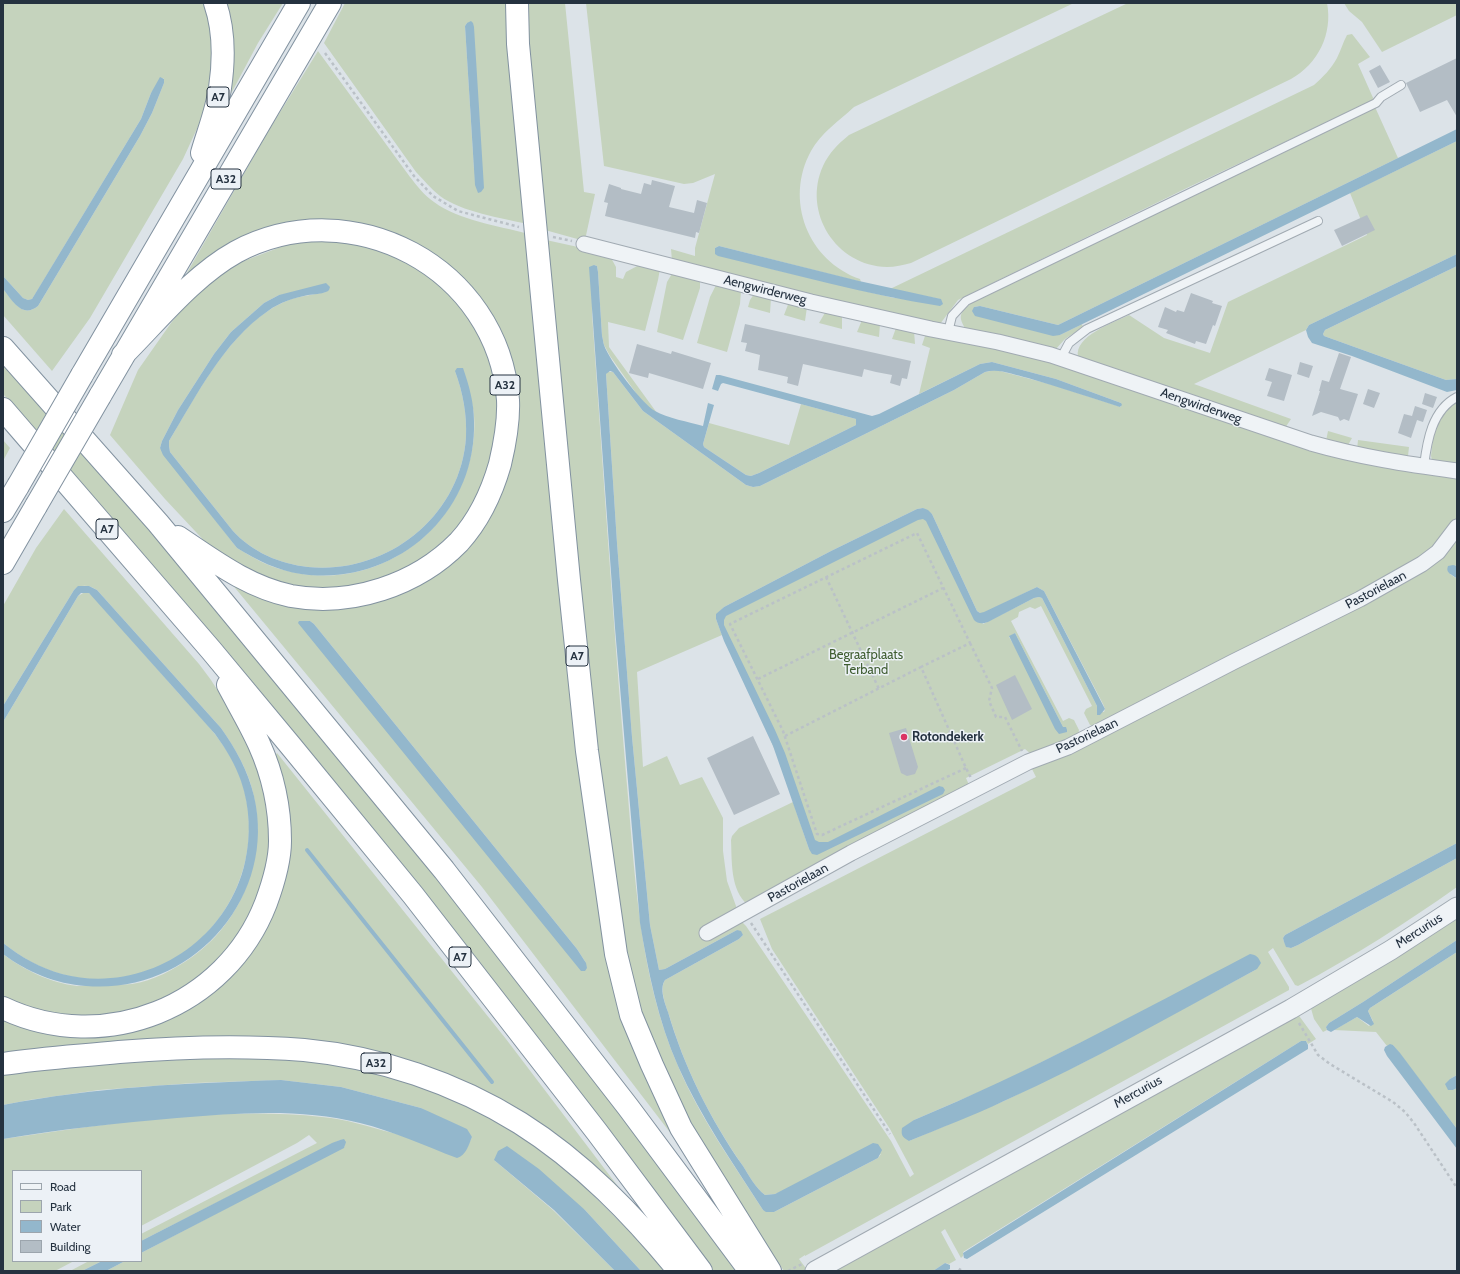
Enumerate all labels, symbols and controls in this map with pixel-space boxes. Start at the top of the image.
road number: A7 [207,87,229,107]
road number: A32 [211,169,241,189]
street label: Aengwirderweg [722,272,808,308]
road number: A32 [490,375,520,395]
street label: Aengwirderweg [1158,385,1244,427]
road number: A7 [96,519,118,539]
street label: Pastorielaan [1343,567,1409,613]
road number: A7 [566,646,588,666]
park label: Begraafplaats Terband [829,647,903,678]
street label: Pastorielaan [1053,715,1121,757]
place label: Rotondekerk [912,729,984,745]
marker: Rotondekerk [899,732,909,742]
street label: Pastorielaan [765,860,831,906]
street label: Mercurius [1393,910,1445,952]
road number: A7 [449,947,471,967]
road number: A32 [361,1053,391,1073]
street label: Mercurius [1111,1072,1165,1112]
legend [12,1170,142,1262]
text: Road [50,1179,76,1194]
text: Park [50,1199,72,1214]
text: Water [50,1219,80,1234]
text: Building [50,1239,91,1254]

